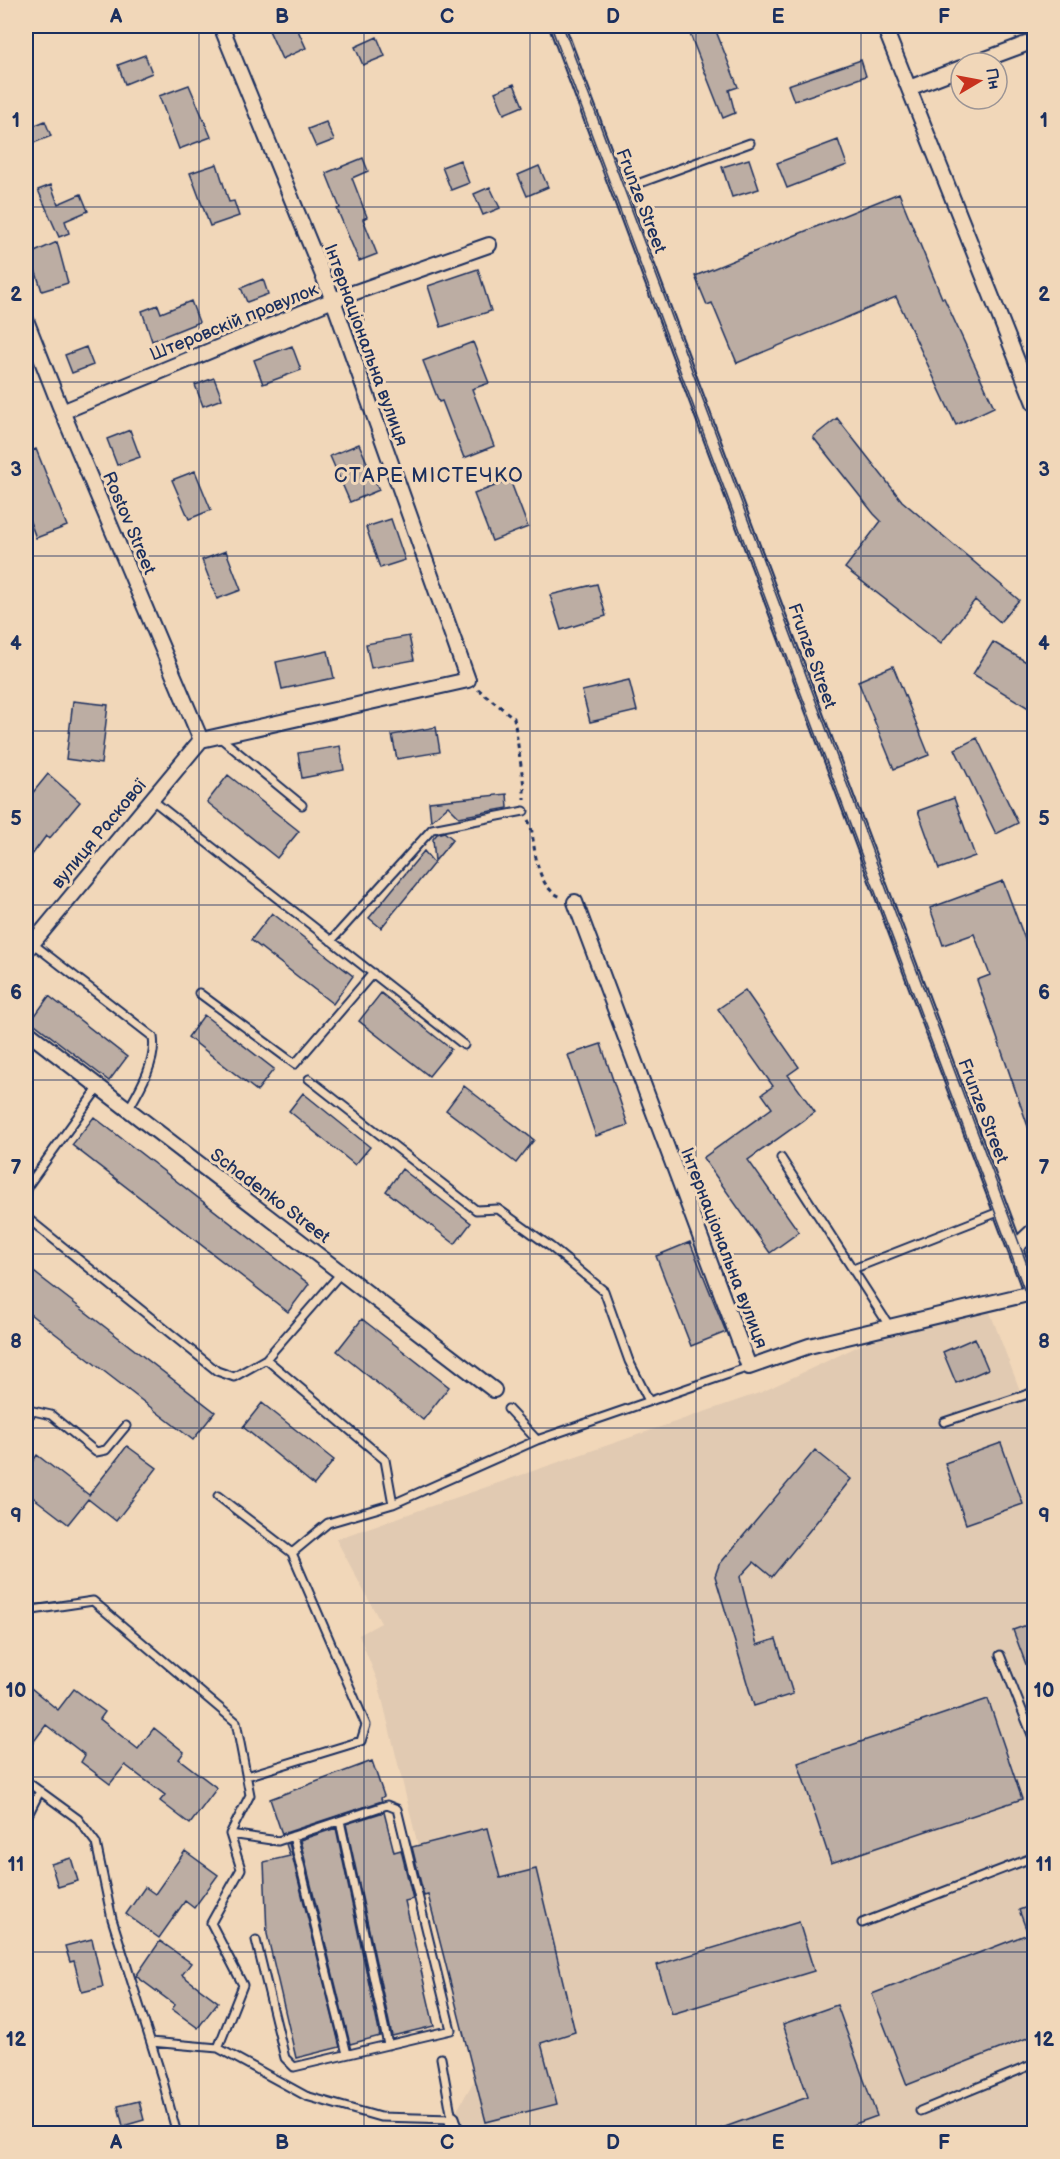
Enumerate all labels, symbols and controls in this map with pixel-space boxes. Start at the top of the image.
text: A [109,5,123,29]
text: B [275,5,289,29]
text: C [440,5,454,29]
text: D [606,5,620,29]
text: E [772,5,785,29]
text: F [938,5,950,29]
north arrow [949,51,1009,111]
text: Пн [981,67,1004,91]
text: 1 [12,109,20,133]
text: 1 [1040,109,1048,133]
street label: Frunze Street [611,146,671,257]
street label: Інтернаціональна вулиця [320,241,412,449]
street label: Штеровскій провулок [147,278,322,365]
text: 2 [10,283,22,307]
text: 2 [1038,283,1050,307]
text: 3 [10,458,22,482]
text: 3 [1038,458,1050,482]
district label: СТАРЕ МІСТЕЧКО [334,464,524,488]
street label: Rostov Street [98,468,160,578]
street label: Frunze Street [783,601,841,712]
text: 4 [10,632,22,656]
text: 4 [1038,632,1050,656]
street label: вулиця Раскової [47,775,151,893]
text: 5 [10,807,22,831]
text: 5 [1038,807,1050,831]
text: 6 [10,981,22,1005]
text: 6 [1038,981,1050,1005]
street label: Frunze Street [953,1056,1013,1167]
street label: Schadenko Street [206,1144,334,1248]
street label: Інтернаціональна вулиця [676,1145,772,1351]
text: 7 [10,1156,22,1180]
text: 7 [1038,1156,1050,1180]
text: 8 [10,1330,22,1354]
text: 8 [1038,1330,1050,1354]
text: 9 [10,1504,22,1528]
text: 9 [1038,1504,1050,1528]
text: 10 [6,1679,26,1703]
text: 10 [1034,1679,1054,1703]
text: 11 [8,1853,24,1877]
text: 11 [1036,1853,1052,1877]
text: 12 [6,2028,26,2052]
text: 12 [1034,2028,1054,2052]
text: A [109,2131,123,2155]
text: B [275,2131,289,2155]
text: C [440,2131,454,2155]
text: D [606,2131,620,2155]
text: E [772,2131,785,2155]
text: F [938,2131,950,2155]

